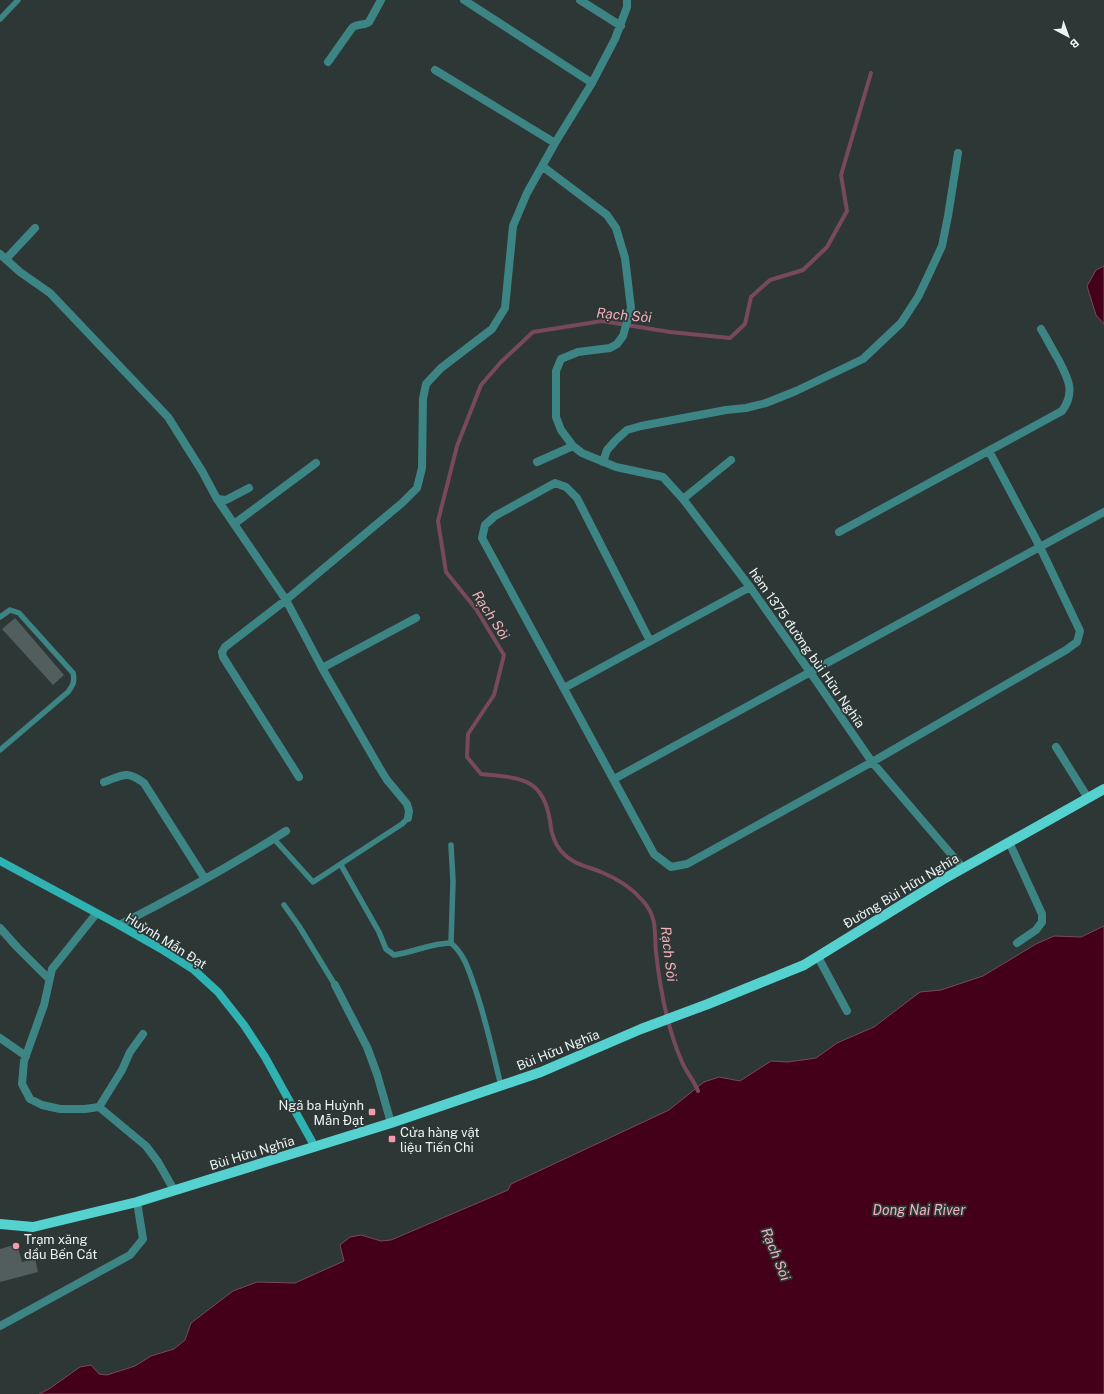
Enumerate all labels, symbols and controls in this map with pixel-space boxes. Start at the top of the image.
north arrow [1048,16,1088,56]
text: B [1067,37,1081,51]
water label: Rạch Sỏi [596,305,653,325]
street label: hẻm 1375 đường bùi Hữu Nghĩa [746,565,868,731]
water label: Rạch Sỏi [469,587,513,643]
street label: Đường Bùi Hữu Nghĩa [841,851,961,931]
street label: Huỳnh Mẫn Đạt [123,910,209,972]
water label: Rạch Sỏi [658,926,680,983]
street label: Bùi Hữu Nghĩa [514,1027,602,1073]
place label: Ngã ba Huỳnh Mẫn Đạt [279,1098,364,1128]
marker: Ngã ba Huỳnh Mẫn Đạt [367,1107,377,1117]
place label: Cửa hàng vật liệu Tiến Chi [400,1125,479,1155]
street label: Bùi Hữu Nghĩa [208,1133,296,1173]
marker: Cửa hàng vật liệu Tiến Chi [387,1134,397,1144]
water label: Dong Nai River [873,1202,966,1218]
water label: Rạch Sỏi [758,1225,794,1283]
place label: Trạm xăng dầu Bến Cát [24,1232,97,1262]
marker: Trạm xăng dầu Bến Cát [11,1241,21,1251]

